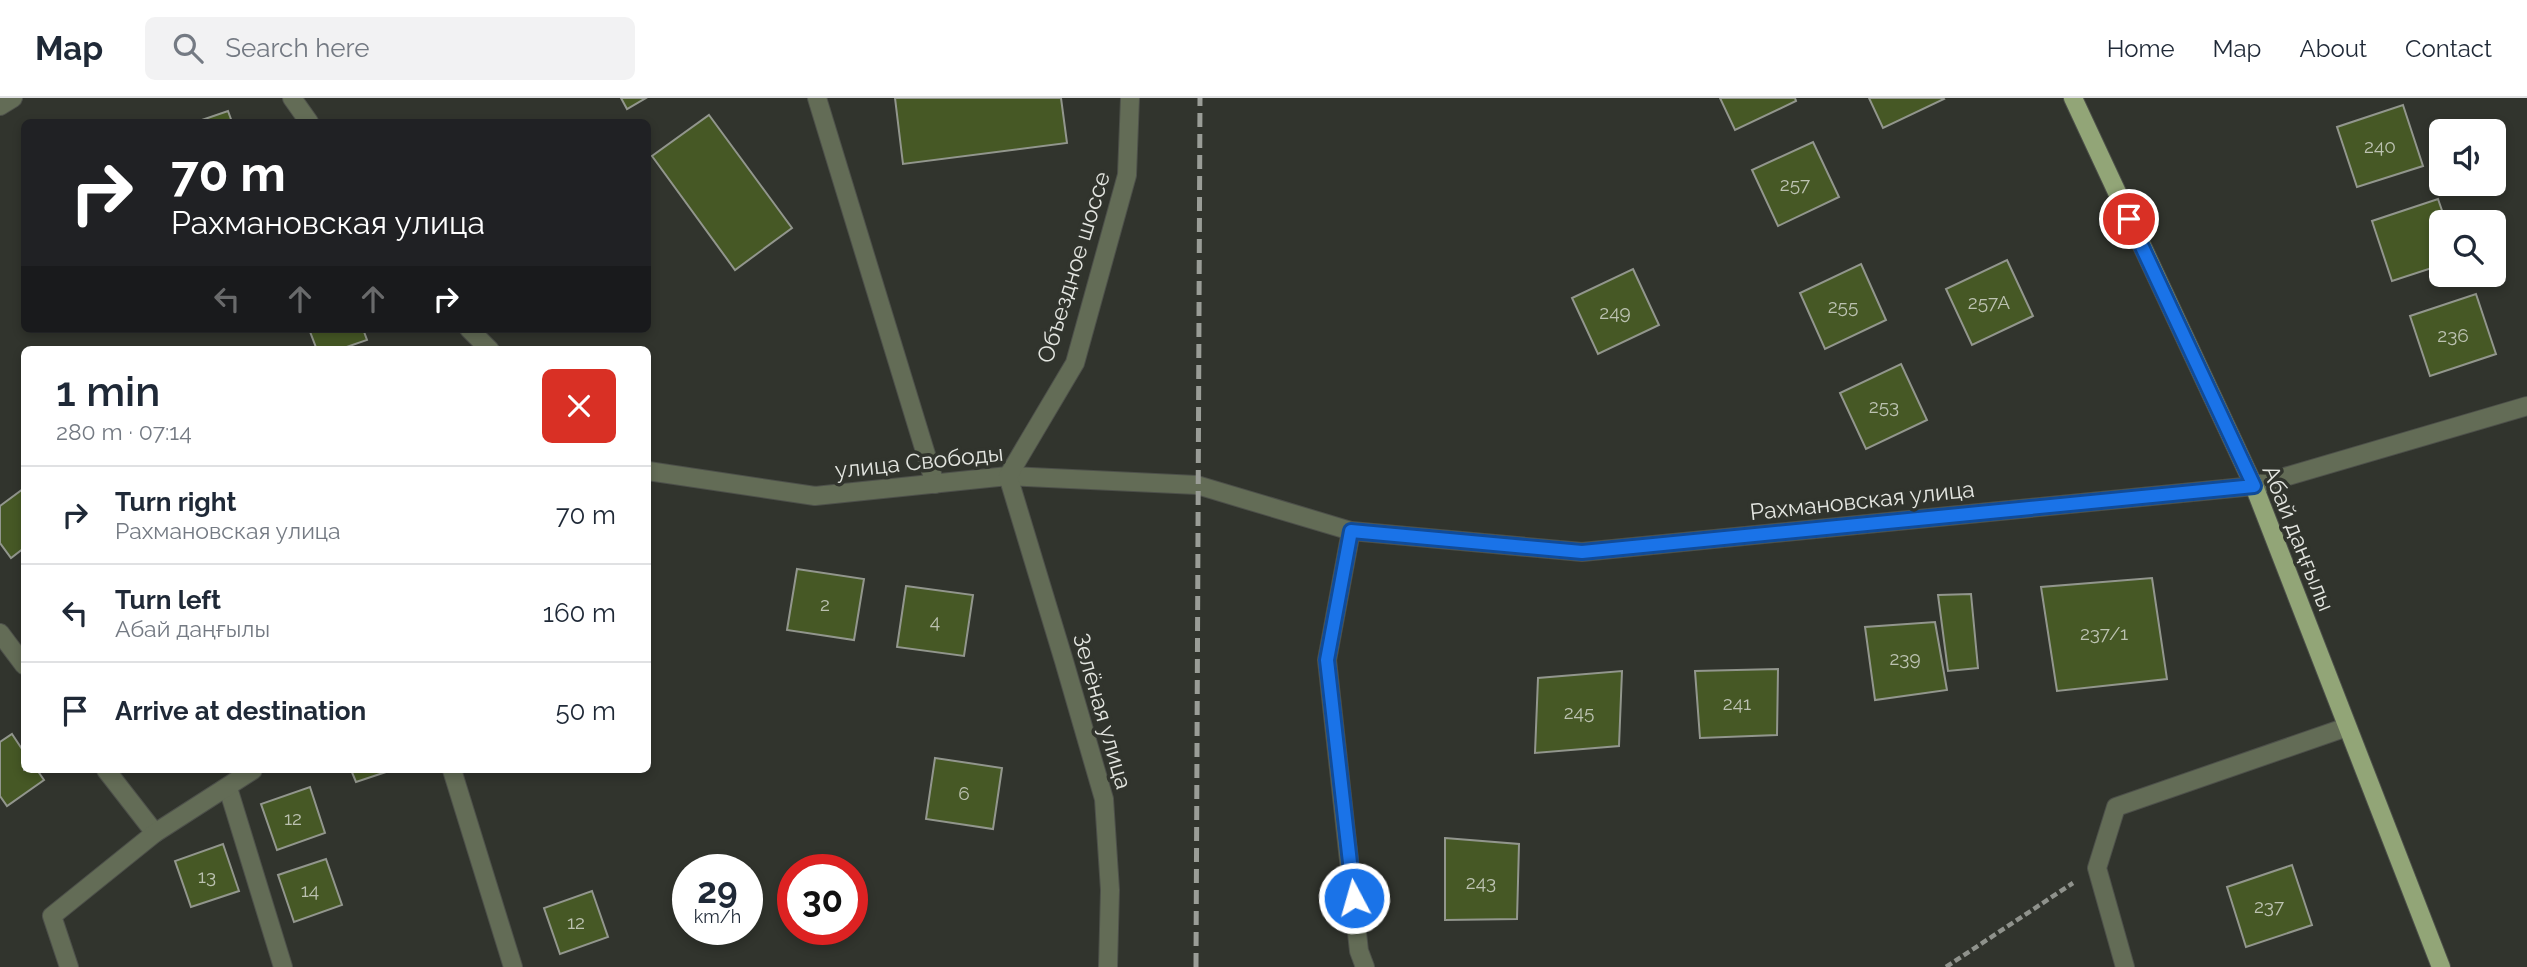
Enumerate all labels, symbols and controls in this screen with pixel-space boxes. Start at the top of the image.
search box [145,17,635,80]
text: Map [35,29,103,68]
icon: search [169,29,207,67]
text: Search here [225,33,370,63]
text: Home [2107,34,2175,63]
text: Map [2213,34,2261,63]
text: About [2299,34,2367,63]
text: Contact [2405,34,2492,63]
map controls [2429,119,2506,287]
button: sound [2429,119,2506,196]
house number: 240 [2364,135,2396,157]
text: 70 m [171,145,286,202]
icon: right [56,147,147,238]
street label: Объездное шоссе [1031,168,1115,366]
house number: 257 [1780,173,1810,195]
pin [2099,189,2159,249]
icon: arrive [2110,200,2148,238]
text: Рахмановская улица [171,204,485,241]
button: search [2429,210,2506,287]
icon: left [208,280,246,318]
icon: ahead [281,280,319,318]
icon: ahead [354,280,392,318]
icon: right [427,280,465,318]
house number: 257А [1968,291,2010,313]
house number: 255 [1828,295,1858,317]
house number: 249 [1599,301,1631,323]
house number: 236 [2437,324,2469,346]
text: 1 min [56,367,160,416]
button: close [542,369,616,443]
house number: 253 [1869,395,1899,417]
text: 280 m · 07:14 [56,418,192,445]
street label: улица Свободы [833,439,1005,483]
street label: Абай даңғылы [2257,461,2341,615]
street label: Рахмановская улица [1748,475,1976,525]
text: Turn right [115,487,236,517]
icon: right [56,496,94,534]
text: 70 m [556,500,616,530]
text: Рахмановская улица [115,517,341,544]
text: Turn left [115,585,221,615]
house number: 2 [820,593,830,615]
icon: left [56,594,94,632]
text: 160 m [543,598,616,628]
house number: 4 [930,610,940,632]
text: Абай даңғылы [115,615,270,642]
house number: 237/1 [2080,622,2128,644]
street label: Зелёная улица [1068,630,1138,792]
house number: 239 [1889,647,1921,669]
icon: arrive [56,692,94,730]
house number: 241 [1723,692,1751,714]
text: Arrive at destination [115,696,366,726]
text: 50 m [555,696,616,726]
house number: 245 [1564,701,1594,723]
house number: 6 [958,782,970,804]
house number: 12 [284,807,302,829]
speed limit sign: 30 [777,854,868,945]
position arrow [1317,861,1391,935]
house number: 13 [198,865,216,887]
text: 29 [697,870,738,911]
house number: 243 [1466,871,1496,893]
house number: 14 [301,879,319,901]
house number: 237 [2254,895,2284,917]
text: km/h [694,906,741,927]
house number: 12 [567,911,585,933]

